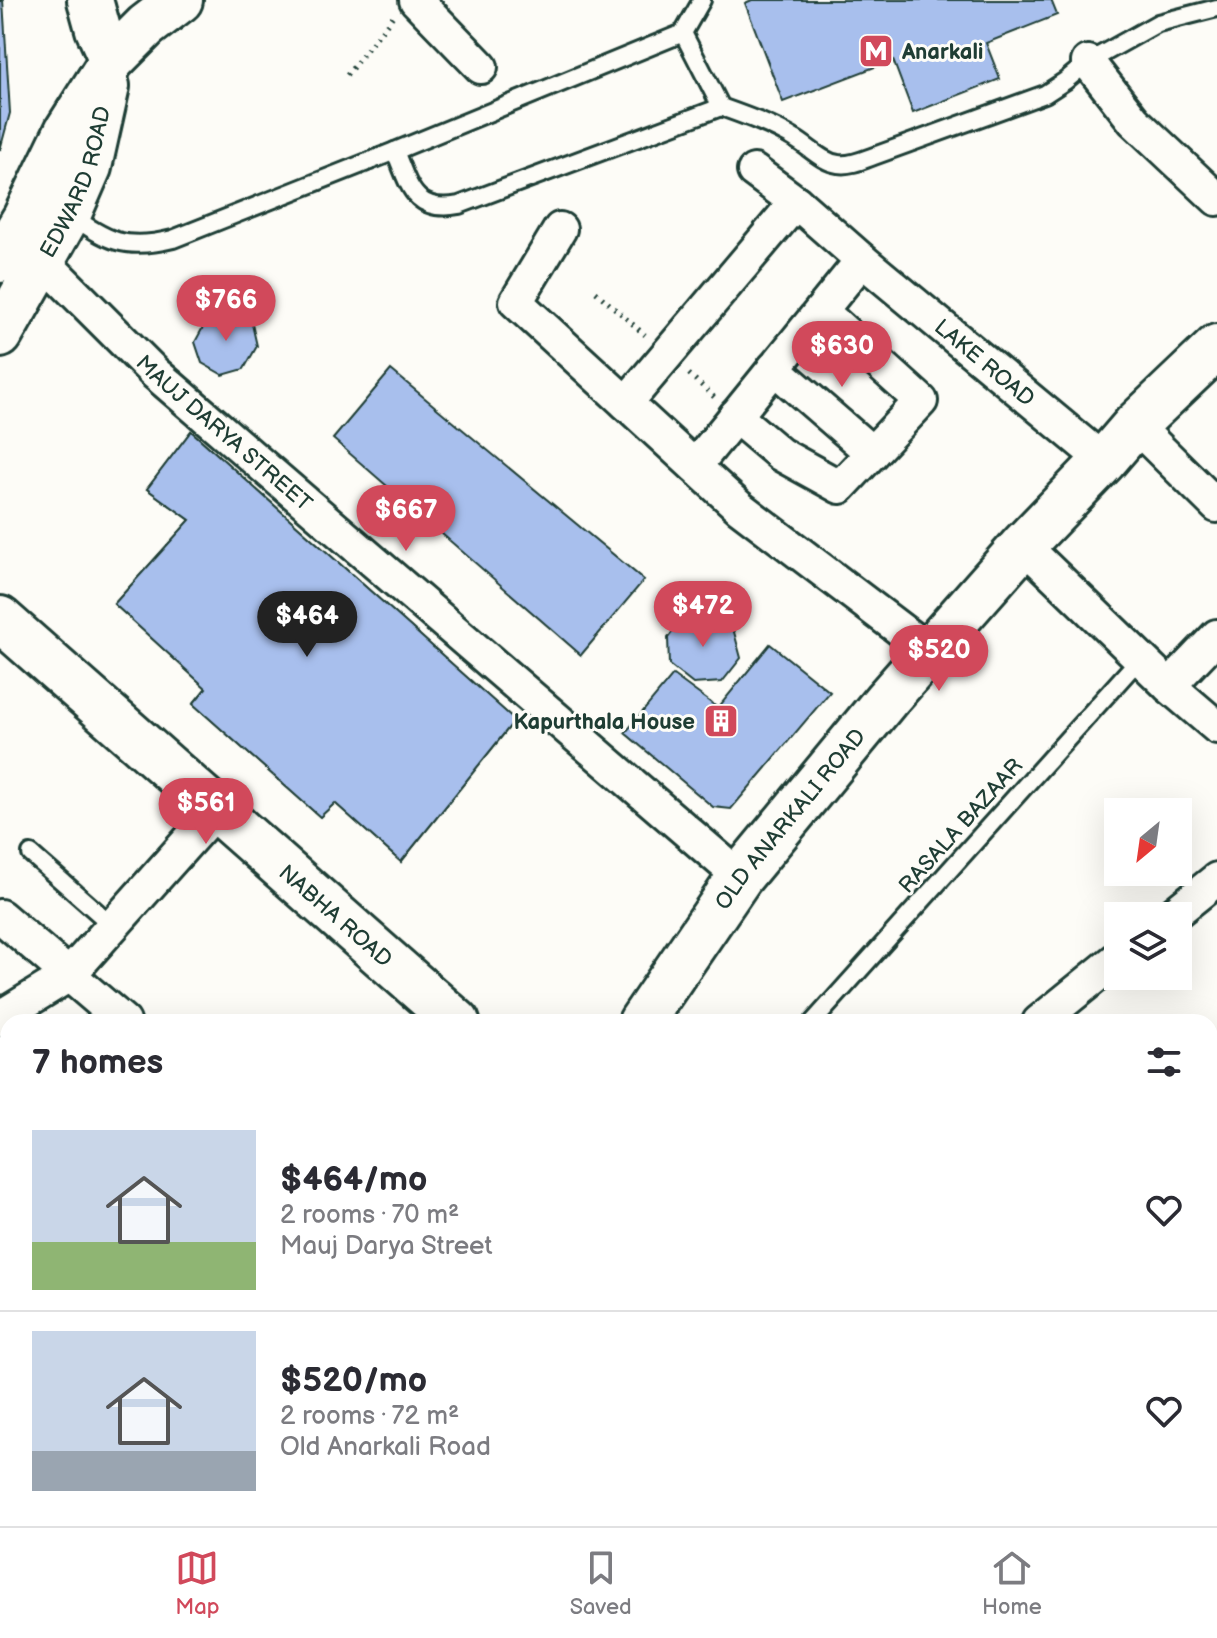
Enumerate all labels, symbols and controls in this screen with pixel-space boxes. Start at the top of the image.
metro station icon: Anarkali [857,32,895,70]
place label: Anarkali [901,39,983,66]
street label: EDWARD ROAD [35,104,117,263]
pin: $766 [179,275,273,343]
text: $766 [195,285,257,316]
street label: LAKE ROAD [929,314,1040,413]
pin: $630 [795,321,889,389]
text: $630 [810,331,874,362]
street label: MAUJ DARYA STREET [130,350,317,517]
pin: $667 [359,485,453,553]
text: $667 [375,495,438,526]
pin: $472 [656,581,750,649]
pin: $464 [260,591,354,659]
text: $472 [672,591,734,622]
text: $464 [275,601,339,632]
pin: $520 [892,625,986,693]
text: $520 [907,635,971,666]
building icon: Kapurthala House [702,702,740,740]
place label: Kapurthala House [514,709,695,736]
street label: OLD ANARKALI ROAD [710,724,872,915]
street label: RASALA BAZAAR [893,753,1029,899]
pin: $561 [159,778,253,846]
text: $561 [177,788,235,819]
north arrow [1104,798,1192,886]
map controls [1104,798,1192,990]
street label: NABHA ROAD [273,859,397,973]
button: layers [1104,902,1192,990]
icon: filters [1142,1040,1186,1084]
text: 7 homes [32,1042,163,1083]
text: $464/mo [280,1159,427,1200]
icon: home [96,1162,192,1258]
icon: heart [1142,1188,1186,1232]
text: 2 rooms · 70 m² [280,1200,459,1231]
text: Mauj Darya Street [280,1231,493,1262]
text: $520/mo [280,1360,427,1401]
icon: home [96,1363,192,1459]
icon: heart [1142,1389,1186,1433]
text: 2 rooms · 72 m² [280,1401,459,1432]
text: Old Anarkali Road [280,1432,491,1463]
tab: Map [175,1546,219,1621]
tab: Saved [570,1546,632,1621]
tab: Home [982,1546,1042,1621]

